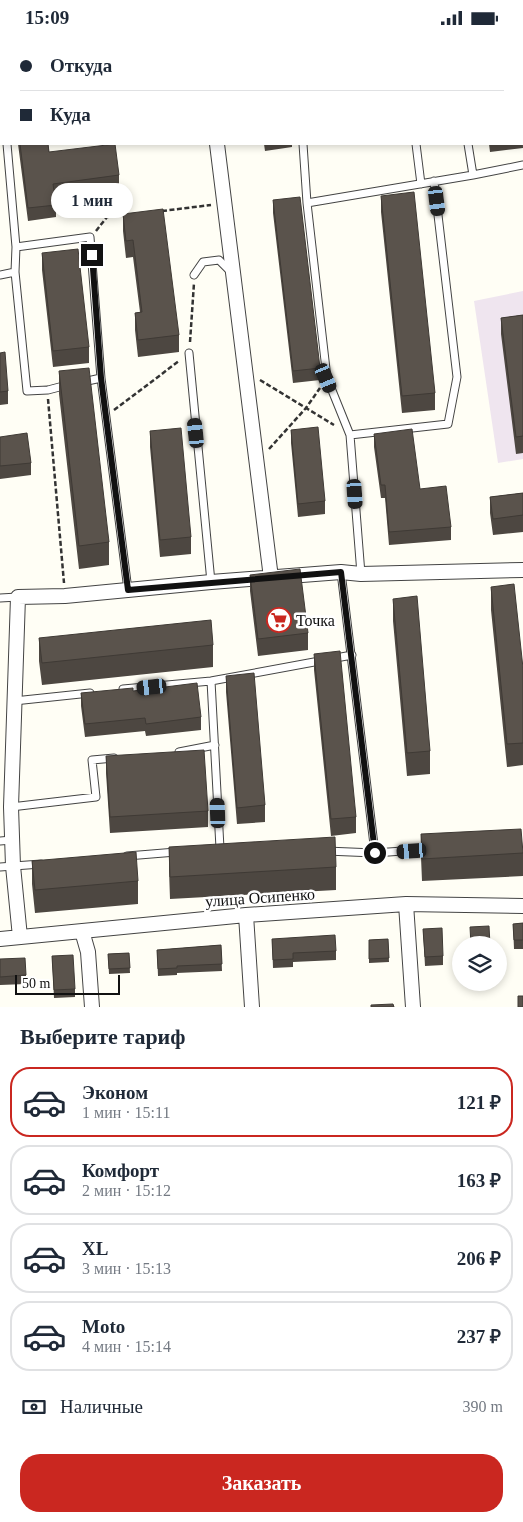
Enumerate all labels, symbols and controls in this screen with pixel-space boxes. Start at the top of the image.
text: 15:09 [25,7,69,28]
text: Откуда [50,55,112,76]
text: Куда [50,104,91,125]
callout: 1 мин [51,183,133,217]
car [427,185,446,217]
text: 1 мин [71,192,113,209]
route end [81,244,103,266]
car [313,361,338,395]
car [186,417,205,449]
car [346,479,363,509]
supermarket icon: Точка [266,607,292,633]
place label: Точка [296,612,335,629]
car [136,678,167,696]
car [209,798,226,828]
route start [364,842,386,864]
car [396,842,427,860]
street label: улица Осипенко [205,885,316,911]
map controls [452,936,507,991]
button: layers [452,936,507,991]
scale bar [15,972,120,995]
text: 50 m [22,976,50,991]
text: Выберите тариф [20,1024,186,1049]
icon: car [22,1080,67,1125]
text: Эконом [82,1082,148,1103]
text: 121 ₽ [457,1092,501,1113]
text: 1 мин · 15:11 [82,1104,170,1121]
icon: car [22,1158,67,1203]
text: Комфорт [82,1160,159,1181]
text: 163 ₽ [457,1170,501,1191]
text: 2 мин · 15:12 [82,1182,171,1199]
icon: car [22,1236,67,1281]
text: XL [82,1238,108,1259]
text: 206 ₽ [457,1248,501,1269]
text: 3 мин · 15:13 [82,1260,171,1277]
icon: car [22,1314,67,1359]
text: Moto [82,1316,125,1337]
text: 237 ₽ [457,1326,501,1347]
text: 4 мин · 15:14 [82,1338,171,1355]
icon: cash [20,1393,48,1421]
text: Наличные [60,1396,143,1417]
text: 390 m [463,1398,503,1415]
button: Заказать [20,1454,503,1512]

